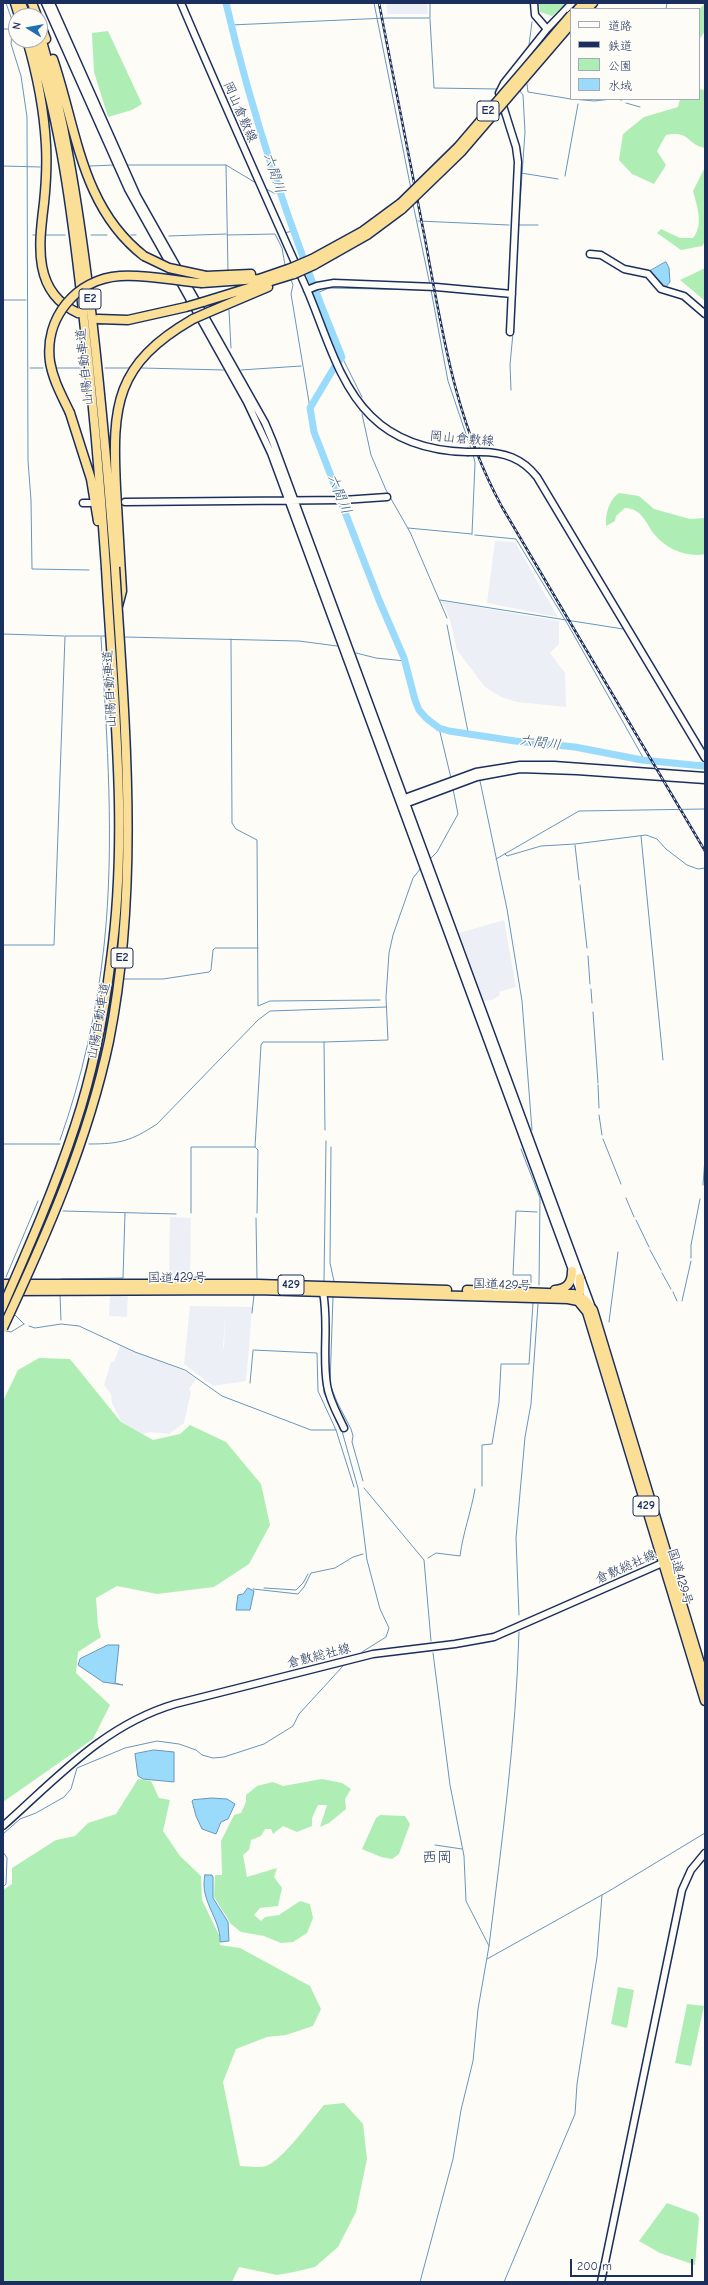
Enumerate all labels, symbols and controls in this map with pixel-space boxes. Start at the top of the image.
north arrow [8,8,48,48]
legend [570,8,700,100]
text: 道路 [608,19,632,33]
text: N [10,21,24,31]
text: 鉄道 [608,39,632,53]
text: 公園 [608,59,632,73]
street label: 岡山倉敷線 [220,79,260,145]
text: 水域 [608,79,632,93]
road number: E2 [477,101,499,121]
water label: 六間川 [260,150,288,196]
road number: E2 [79,289,101,309]
street label: 山陽自動車道 [73,327,97,407]
street label: 岡山倉敷線 [429,428,495,450]
water label: 六間川 [323,471,355,517]
street label: 山陽自動車道 [100,650,120,728]
water label: 六間川 [518,732,562,754]
road number: E2 [111,948,133,968]
street label: 山陽自動車道 [85,981,113,1061]
street label: 国道429号 [148,1270,206,1286]
road number: 429 [278,1275,304,1295]
street label: 国道429号 [472,1276,532,1294]
road number: 429 [633,1496,659,1516]
street label: 倉敷総社線 [593,1547,659,1587]
street label: 国道429号 [664,1547,696,1607]
street label: 倉敷総社線 [286,1641,352,1671]
district label: 西岡 [422,1849,452,1867]
scale bar [572,2251,695,2277]
text: 200 m [577,2259,612,2273]

